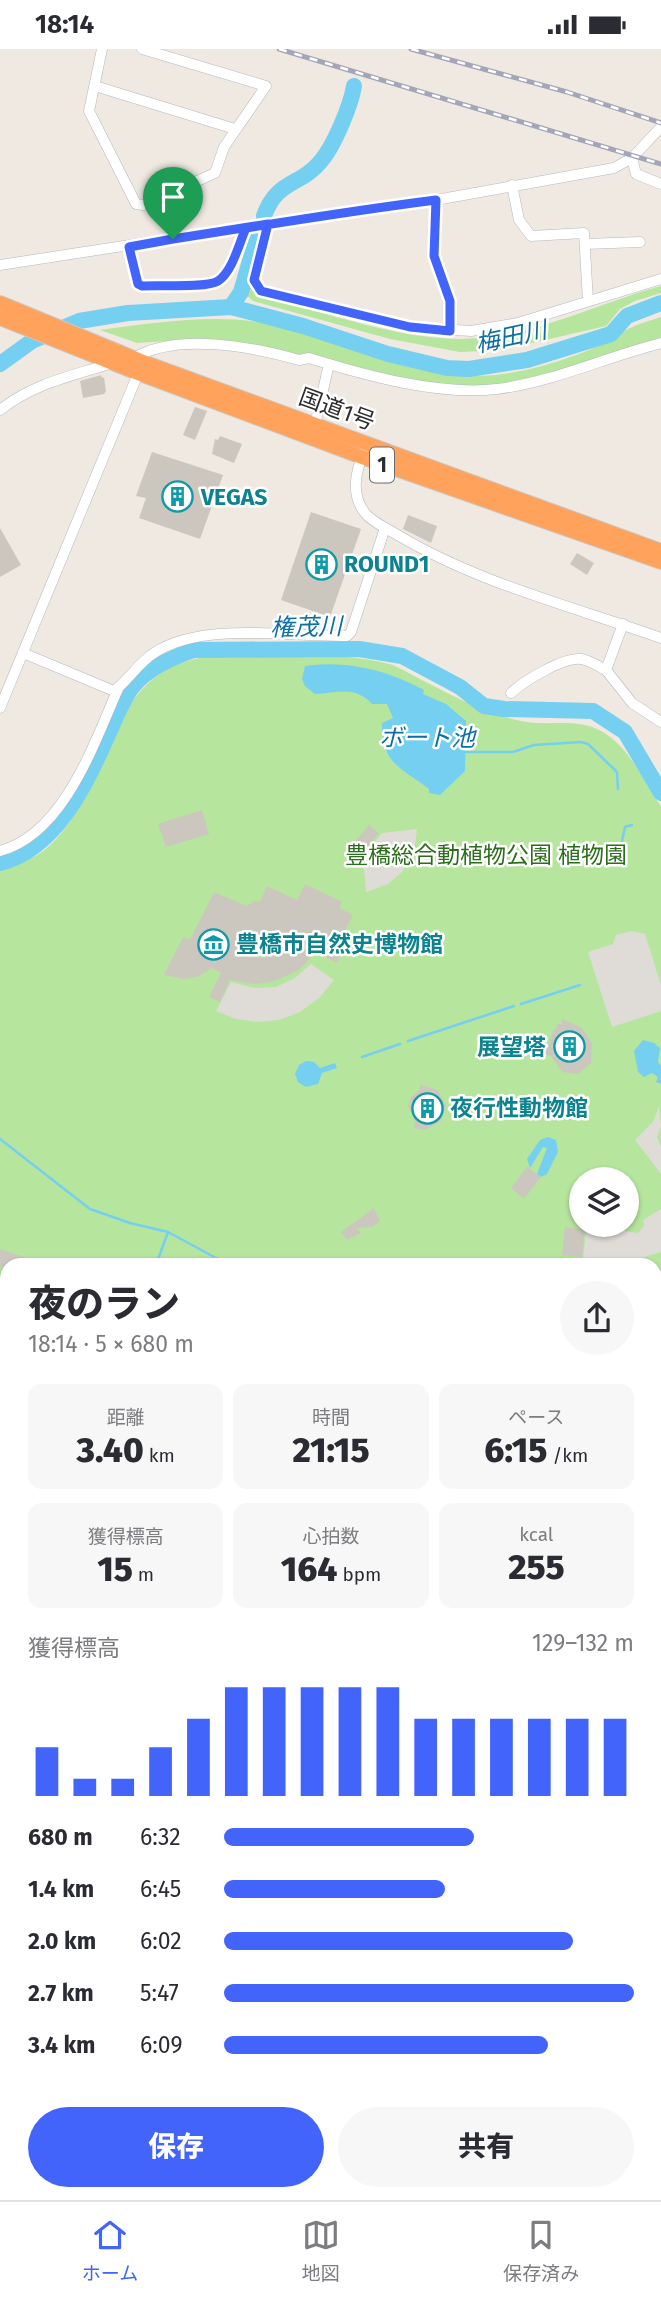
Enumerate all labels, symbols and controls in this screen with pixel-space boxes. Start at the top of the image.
text: 18:14 [35,9,94,40]
pin [143,167,203,239]
icon: arrive [154,178,192,216]
water label: 梅田川 [473,315,552,358]
street label: 国道1号 [295,382,379,436]
road number: 1 [370,447,394,483]
building icon: VEGAS [161,480,195,514]
place label: VEGAS [200,483,267,511]
building icon: ROUND1 [304,547,338,581]
place label: ROUND1 [344,550,429,578]
water label: 権茂川 [270,612,345,642]
water label: ボート池 [379,724,477,752]
park label: 豊橋総合動植物公園 植物園 [345,841,627,869]
museum icon: 豊橋市自然史博物館 [196,927,230,961]
place label: 豊橋市自然史博物館 [236,930,443,958]
building icon: 展望塔 [552,1030,586,1064]
place label: 展望塔 [477,1033,546,1061]
building icon: 夜行性動物館 [410,1091,444,1125]
place label: 夜行性動物館 [450,1094,588,1122]
map controls [569,1167,639,1237]
button: layers [569,1167,639,1237]
text: 夜のラン [28,1281,180,1327]
button: share [560,1281,634,1355]
text: 18:14 · 5 × 680 m [28,1330,194,1358]
text: 距離 [107,1406,145,1429]
text: 時間 [312,1406,350,1429]
text: ペース [508,1406,564,1429]
text: 3.40 [77,1429,144,1471]
text: 21:15 [292,1429,370,1471]
text: 6:15 [484,1429,547,1471]
text: km [144,1444,175,1467]
text: /km [547,1444,588,1467]
text: kcal [519,1523,553,1546]
text: 獲得標高 [88,1525,164,1548]
text: 心拍数 [302,1525,360,1548]
text: 255 [508,1546,565,1588]
text: 15 [97,1548,133,1590]
text: 164 [281,1548,337,1590]
text: m [133,1563,154,1586]
text: bpm [337,1563,381,1586]
text: 129–132 m [532,1629,634,1657]
text: 獲得標高 [28,1634,120,1662]
text: 680 m [28,1823,93,1851]
text: 6:32 [140,1823,181,1851]
text: 1.4 km [28,1875,94,1903]
text: 6:45 [140,1875,181,1903]
text: 2.0 km [28,1927,96,1955]
text: 6:02 [140,1927,182,1955]
text: 2.7 km [28,1979,94,2007]
text: 5:47 [140,1979,179,2007]
text: 3.4 km [28,2031,96,2059]
text: 6:09 [140,2031,182,2059]
button: 保存 [28,2107,324,2187]
button: 共有 [338,2107,634,2187]
tab: ホーム [82,2216,138,2285]
tab: 地図 [302,2216,340,2285]
tab: 保存済み [503,2216,579,2285]

